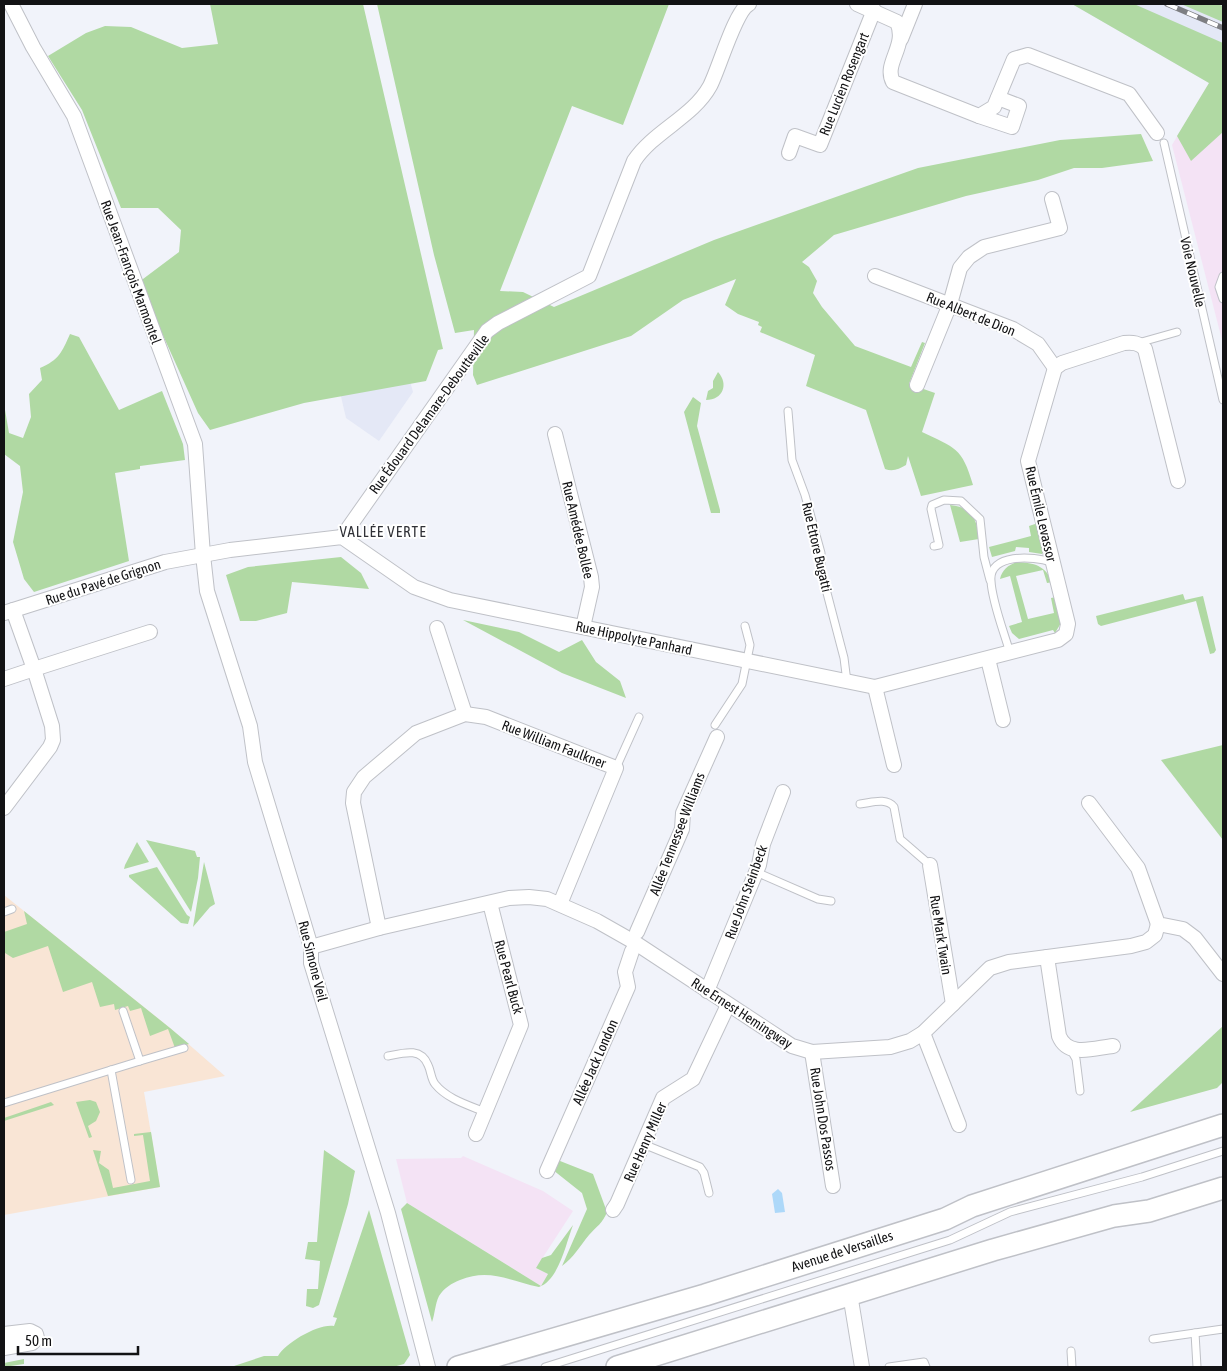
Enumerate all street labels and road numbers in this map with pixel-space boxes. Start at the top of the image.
street label: Rue Lucien Rosengart [816,30,872,138]
street label: Rue Jean-François Marmontel [98,198,165,346]
street label: Voie Nouvelle [1177,235,1209,309]
street label: Rue Albert de Dion [924,289,1018,339]
street label: Rue Édouard Delamare-Deboutteville [366,331,492,497]
street label: Rue Émile Levassor [1022,465,1060,564]
street label: Rue Amédée Bollée [559,480,597,580]
street label: Rue Ettore Bugatti [799,500,835,594]
street label: Rue du Pavé de Grignon [43,556,163,608]
street label: Rue Hippolyte Panhard [574,618,694,658]
street label: Rue William Faulkner [500,717,609,772]
street label: Allée Tennessee Williams [646,770,708,898]
street label: Rue John Steinbeck [722,843,770,941]
street label: Rue Mark Twain [927,894,955,976]
street label: Rue Simone Veil [295,919,331,1003]
street label: Rue Pearl Buck [491,938,527,1016]
street label: Rue Ernest Hemingway [688,974,796,1052]
street label: Allée Jack London [569,1017,621,1107]
street label: Rue John Dos Passos [807,1066,839,1172]
street label: Rue Henry Miller [620,1099,670,1184]
street label: Avenue de Versailles [789,1227,895,1275]

